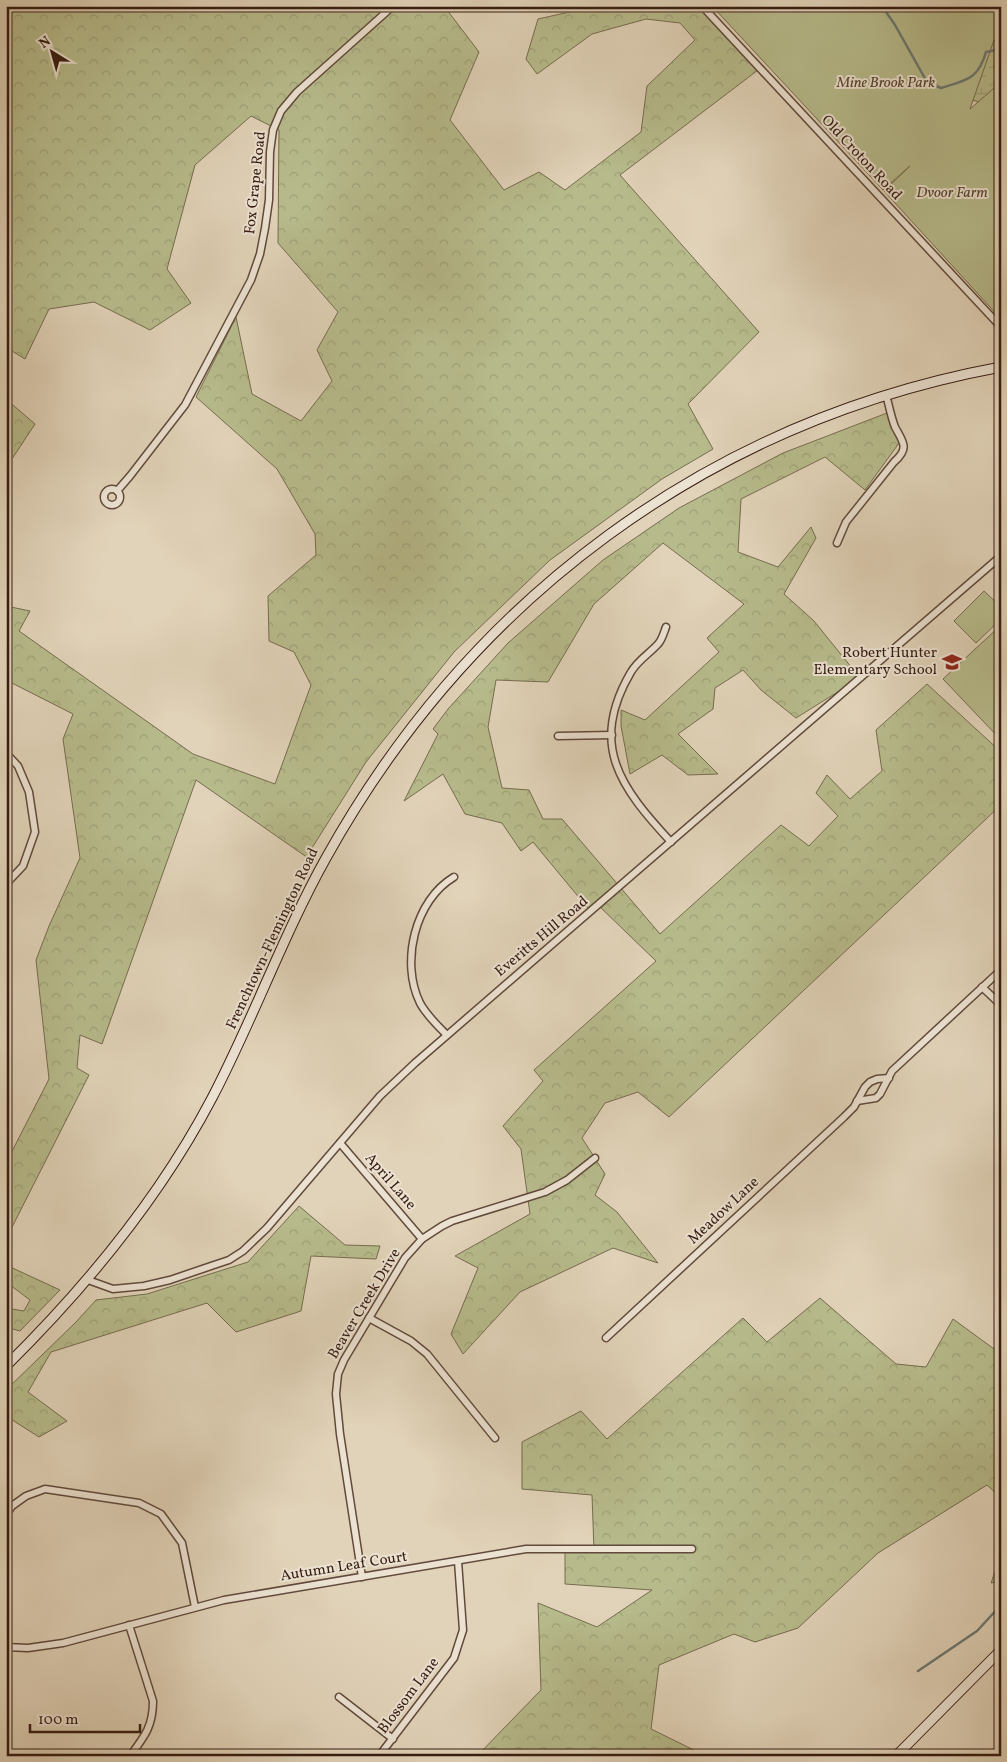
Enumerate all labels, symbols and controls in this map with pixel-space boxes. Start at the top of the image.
north arrow [28,28,78,78]
text: N [35,32,55,53]
park label: Mine Brook Park [836,73,935,94]
street label: Old Croton Road [816,111,906,205]
street label: Fox Grape Road [240,130,272,236]
park label: Dvoor Farm [916,183,988,204]
place label: Robert Hunter Elementary School [814,643,937,681]
school or university icon: Robert Hunter Elementary School [941,651,963,673]
street label: Frenchtown-Flemington Road [222,845,324,1033]
street label: Everitts Hill Road [491,892,593,982]
street label: April Lane [360,1149,420,1215]
street label: Meadow Lane [684,1172,764,1250]
street label: Beaver Creek Drive [324,1245,406,1363]
street label: Autumn Leaf Court [279,1547,409,1587]
street label: Blossom Lane [373,1653,445,1739]
scale bar [30,1702,140,1734]
text: 100 m [38,1710,78,1731]

